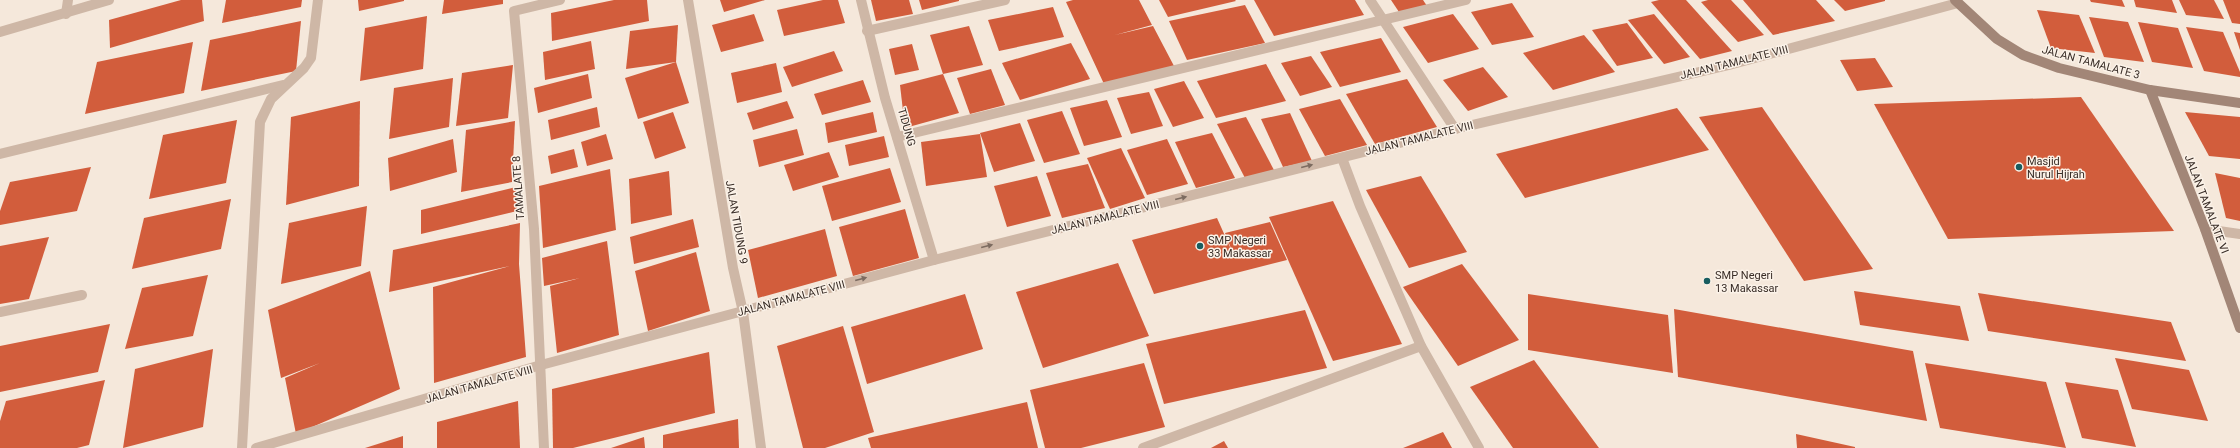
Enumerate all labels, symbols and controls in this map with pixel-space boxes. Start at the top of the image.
street label: JALAN TAMALATE VIII [1679,43,1790,82]
street label: JALAN TAMALATE 3 [2040,43,2141,82]
street label: TIDUNG [895,106,918,148]
street label: JALAN TAMALATE VIII [1364,119,1475,158]
street label: JALAN TAMALATE VI [2182,153,2231,255]
street label: TAMALATE 8 [510,155,527,221]
place label: Masjid Nurul Hijrah [2027,155,2085,181]
marker: Masjid Nurul Hijrah [2014,162,2024,172]
one-way arrow [1301,163,1313,169]
street label: JALAN TIDUNG 9 [723,179,750,265]
one-way arrow [1175,194,1187,200]
street label: JALAN TAMALATE VIII [1050,198,1161,237]
place label: SMP Negeri 33 Makassar [1208,234,1272,260]
marker: SMP Negeri 33 Makassar [1195,241,1205,251]
one-way arrow [981,243,993,249]
place label: SMP Negeri 13 Makassar [1715,269,1779,295]
one-way arrow [856,276,868,282]
marker: SMP Negeri 13 Makassar [1702,276,1712,286]
street label: JALAN TAMALATE VIII [736,278,846,319]
street label: JALAN TAMALATE VIII [424,363,534,406]

